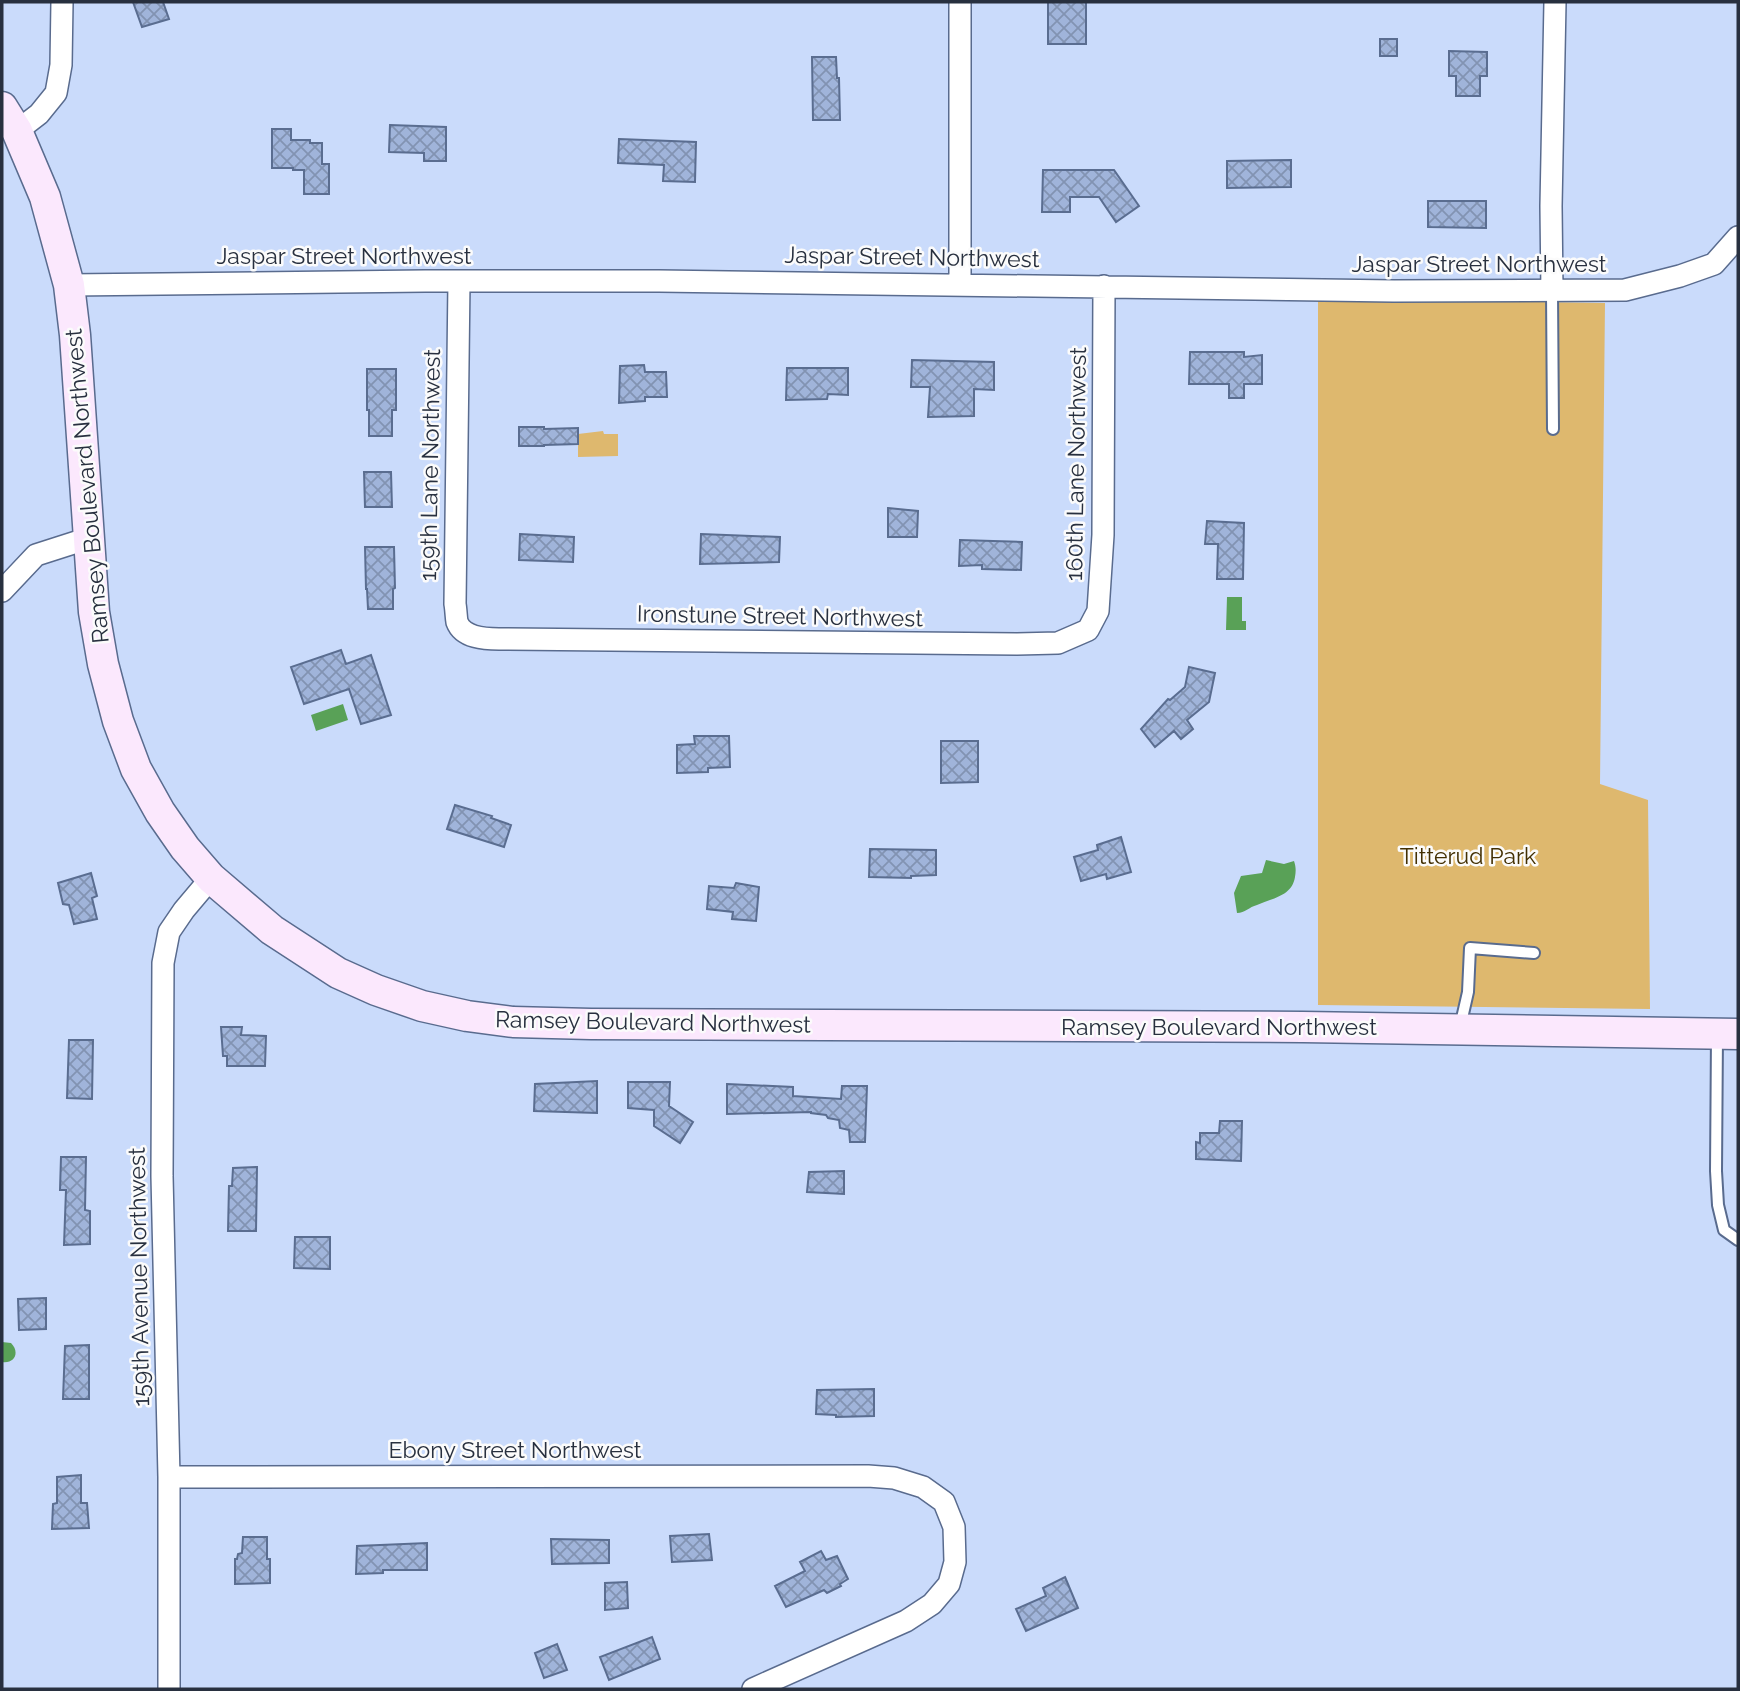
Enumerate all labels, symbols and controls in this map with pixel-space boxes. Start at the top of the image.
street label: Jaspar Street Northwest [784,241,1040,272]
street label: Jaspar Street Northwest [216,242,472,269]
street label: Jaspar Street Northwest [1351,250,1607,277]
street label: Ramsey Boulevard Northwest [59,327,114,645]
street label: 160th Lane Northwest [1060,346,1091,581]
street label: 159th Lane Northwest [414,348,445,581]
street label: Ironstune Street Northwest [637,600,924,631]
park label: Titterud Park [1400,842,1536,869]
street label: Ramsey Boulevard Northwest [495,1005,811,1038]
street label: Ramsey Boulevard Northwest [1061,1013,1377,1040]
street label: 159th Avenue Northwest [123,1147,154,1407]
street label: Ebony Street Northwest [388,1436,642,1463]

